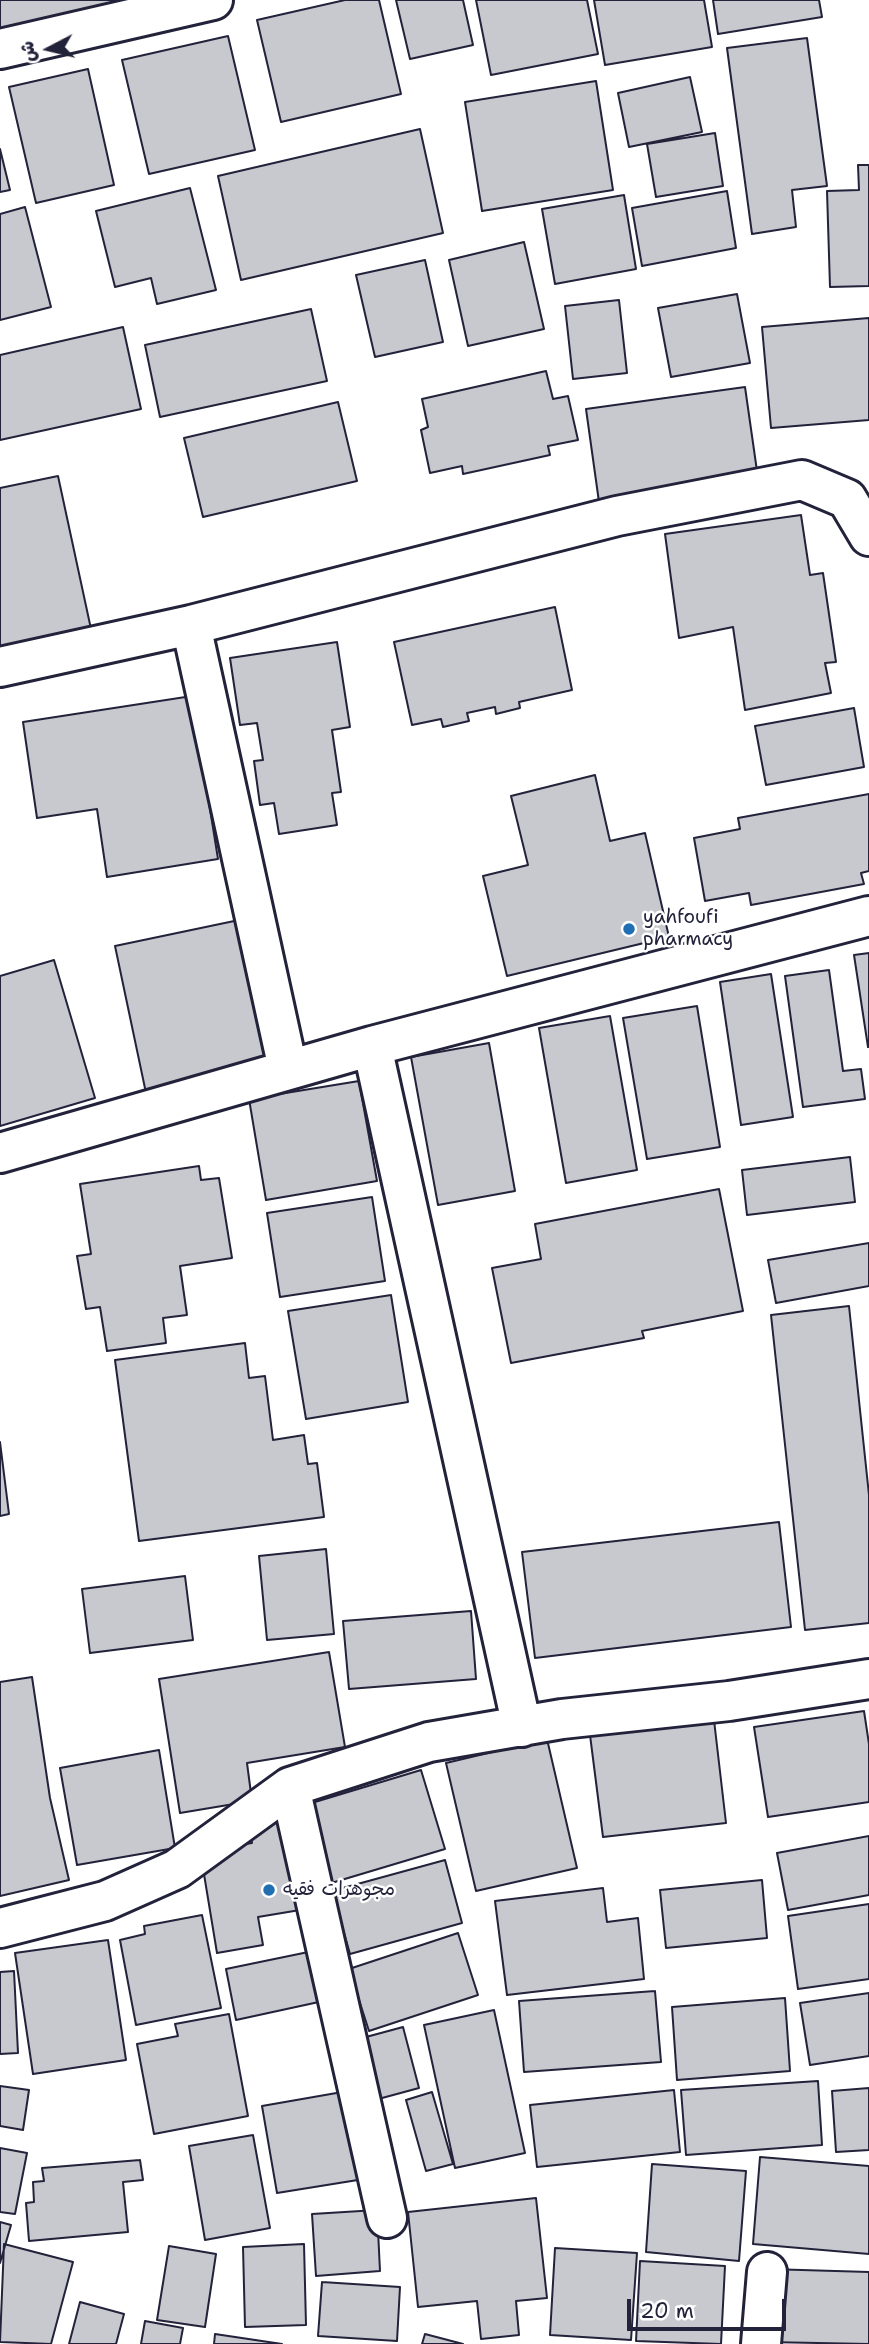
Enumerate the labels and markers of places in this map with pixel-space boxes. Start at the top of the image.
place label: yahfoufi pharmacy [643,907,733,951]
marker: yahfoufi pharmacy [621,921,637,937]
place label: مجوهرات فقيه [283,1879,395,1901]
marker: مجوهرات فقيه [261,1882,277,1898]

